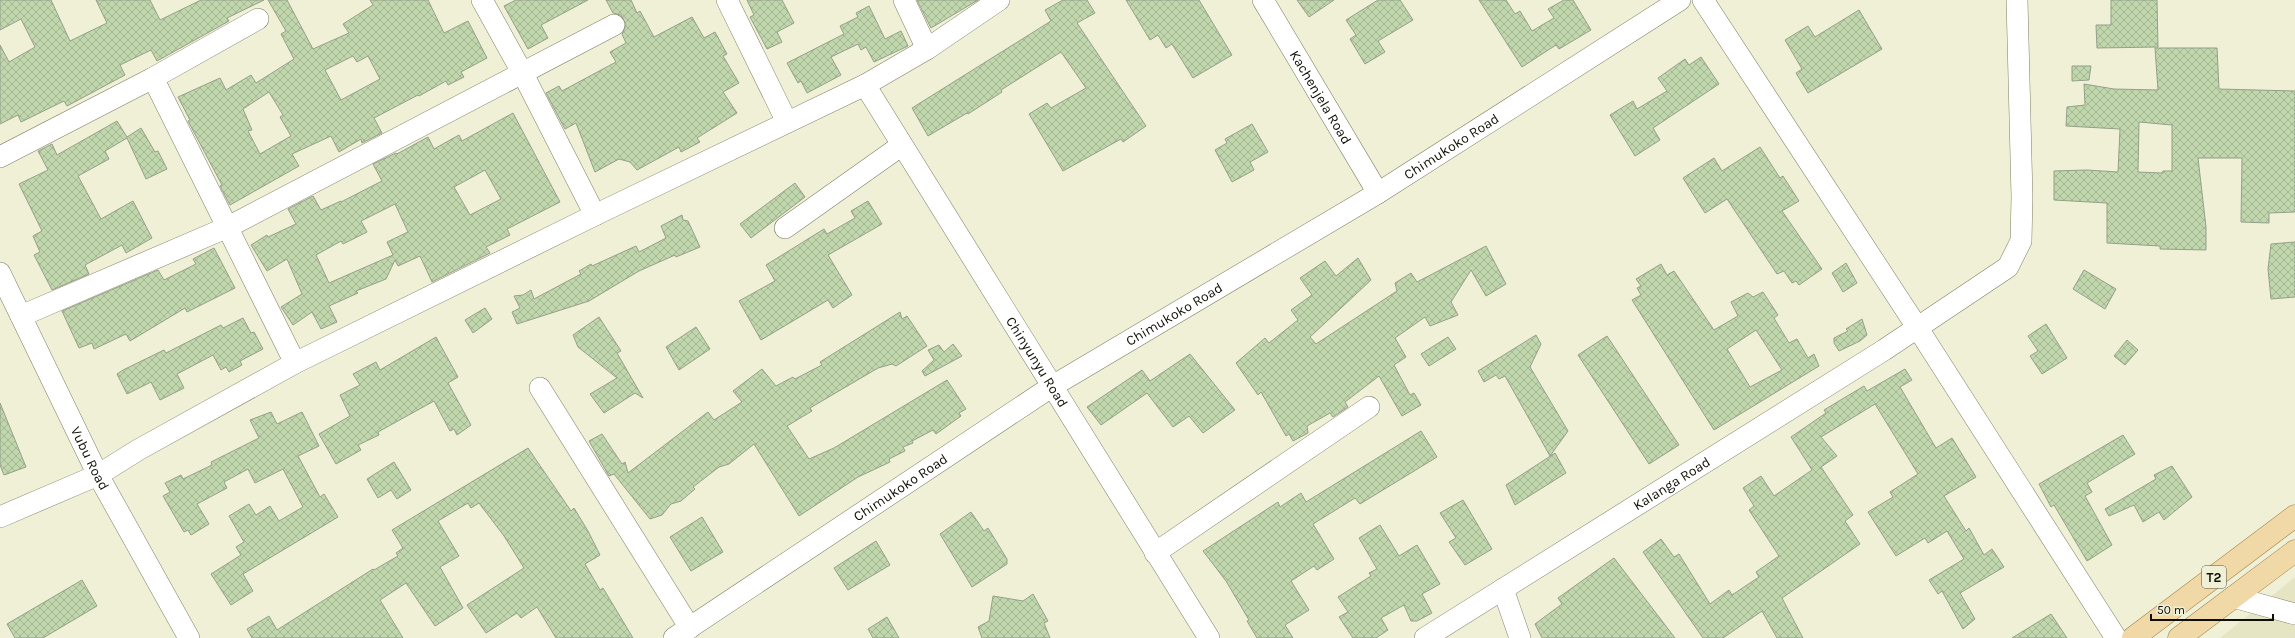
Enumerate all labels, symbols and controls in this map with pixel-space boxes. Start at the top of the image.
street label: Kachenjela Road [1286,47,1355,147]
street label: Chimukoko Road [1400,110,1502,183]
street label: Chimukoko Road [1123,279,1225,349]
street label: Chinyunyu Road [1003,313,1072,410]
street label: Vubu Road [67,424,113,493]
street label: Chimukoko Road [850,450,951,525]
street label: Kalanga Road [1630,453,1713,514]
road number: T2 [2202,566,2226,588]
scale bar [2151,596,2273,622]
text: 50 m [2157,603,2185,617]

